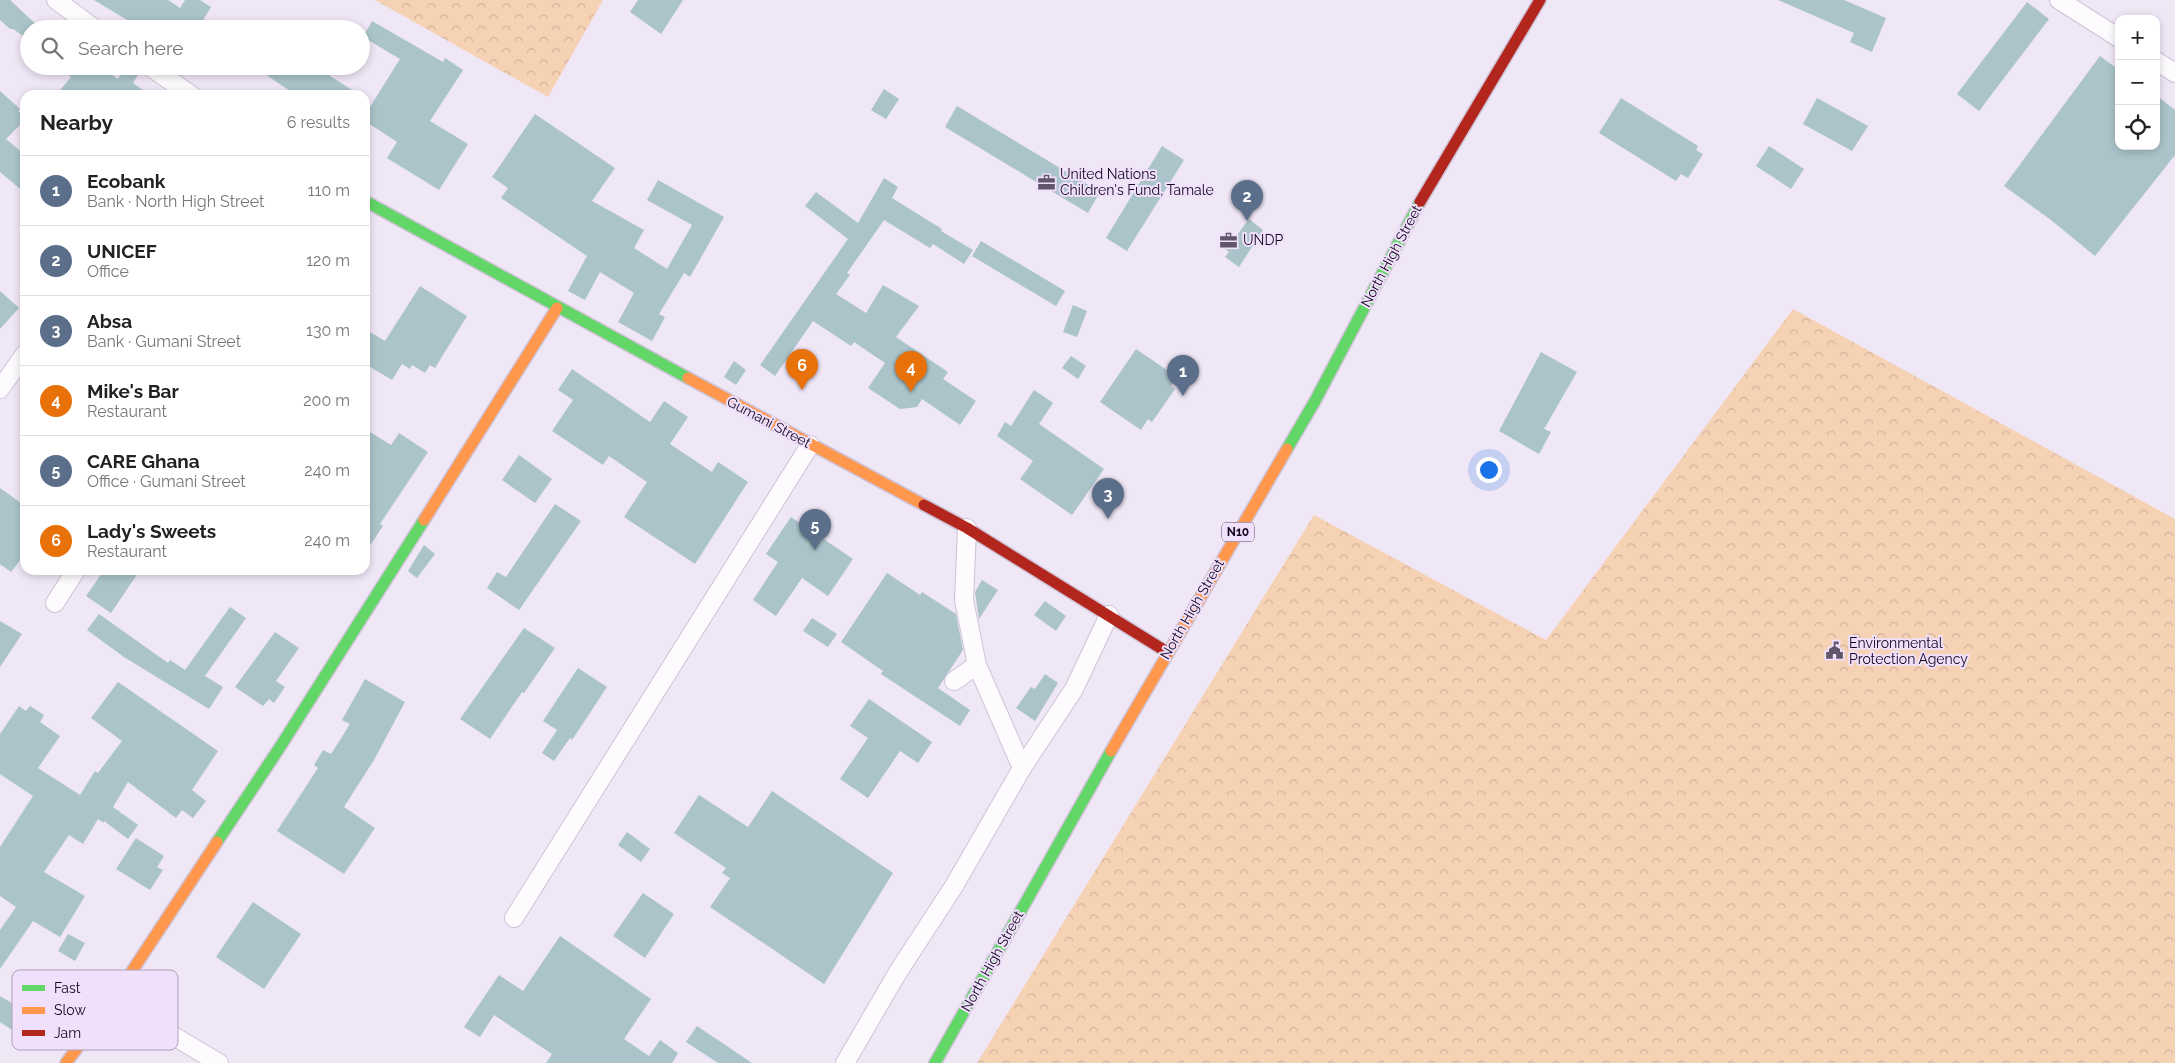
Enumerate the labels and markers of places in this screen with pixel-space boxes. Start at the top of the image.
place label: United Nations Children's Fund, Tamale [1060,166,1214,198]
office icon: United Nations Children's Fund, Tamale [1036,172,1056,192]
pin: 2 [1231,180,1263,221]
office icon: UNDP [1219,230,1239,250]
place label: UNDP [1243,232,1283,248]
pin: 6 [786,349,818,390]
pin: 4 [895,351,927,392]
pin: 1 [1167,355,1199,396]
pin: 3 [1092,478,1124,519]
pin: 5 [799,509,831,550]
place label: Environmental Protection Agency [1849,635,1968,667]
public building icon: Environmental Protection Agency [1825,641,1845,661]

